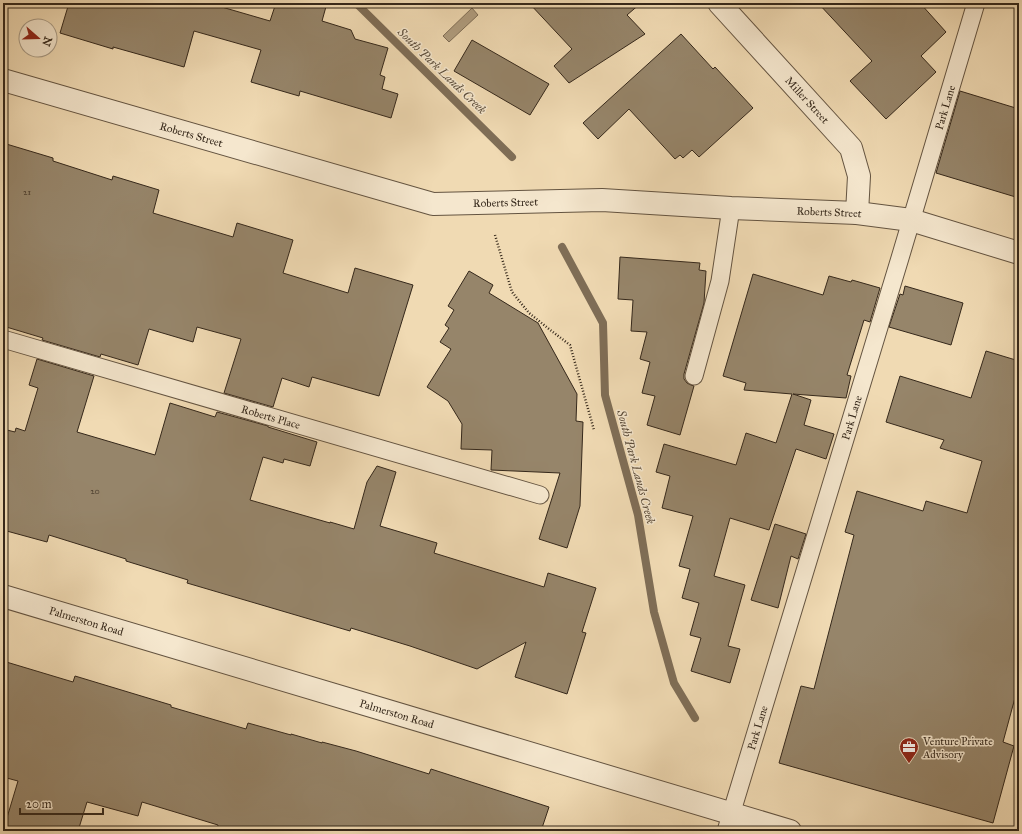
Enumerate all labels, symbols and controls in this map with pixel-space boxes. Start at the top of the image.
north arrow [18,18,58,58]
water label: South Park Lands Creek [394,24,490,117]
text: N [39,35,55,48]
street label: Miller Street [782,74,831,126]
street label: Park Lane [933,83,958,131]
street label: Roberts Street [158,120,224,150]
house number: 21 [23,186,31,197]
street label: Roberts Street [473,196,538,210]
street label: Roberts Street [796,205,862,221]
street label: Park Lane [839,394,865,442]
street label: Roberts Place [240,403,302,432]
water label: South Park Lands Creek [614,408,658,526]
house number: 20 [90,485,100,496]
street label: Palmerston Road [47,604,125,639]
street label: Palmerston Road [358,697,436,731]
street label: Park Lane [745,704,771,752]
place label: Venture Private Advisory [922,735,993,761]
office icon: Venture Private Advisory [898,736,920,764]
scale bar [20,790,103,816]
text: 20 m [26,797,52,811]

